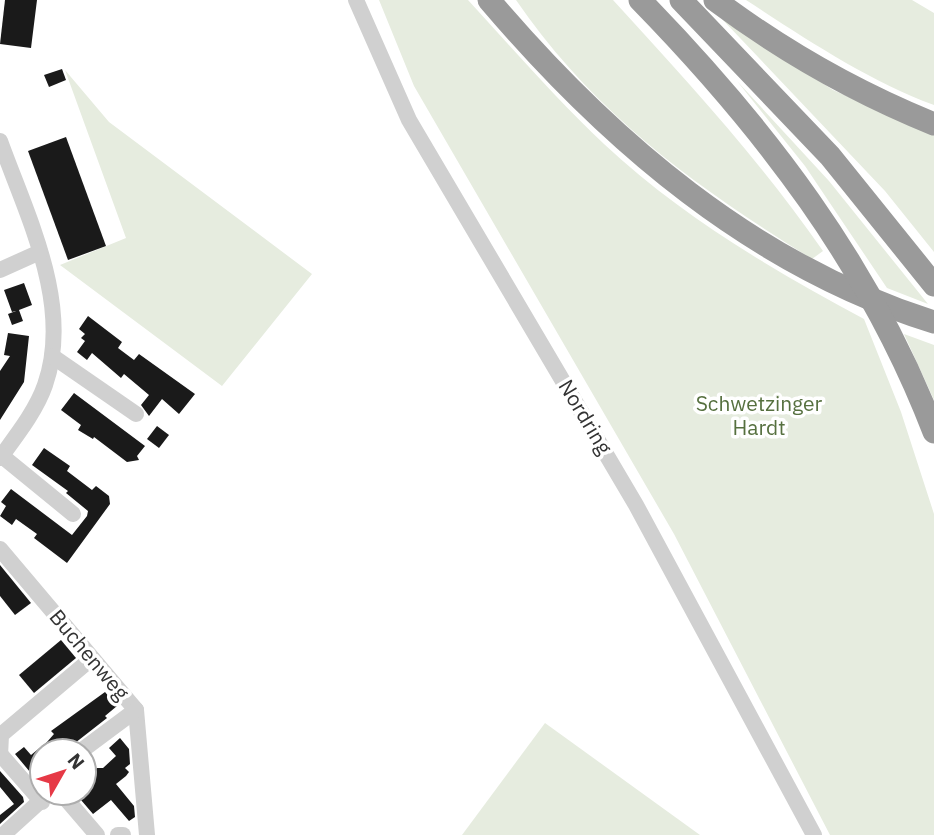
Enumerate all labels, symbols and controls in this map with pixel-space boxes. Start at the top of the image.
street label: Nordring [553,374,619,459]
park label: Schwetzinger Hardt [696,389,823,441]
street label: Buchenweg [44,603,136,706]
north arrow [28,737,98,807]
text: N [63,748,90,774]

